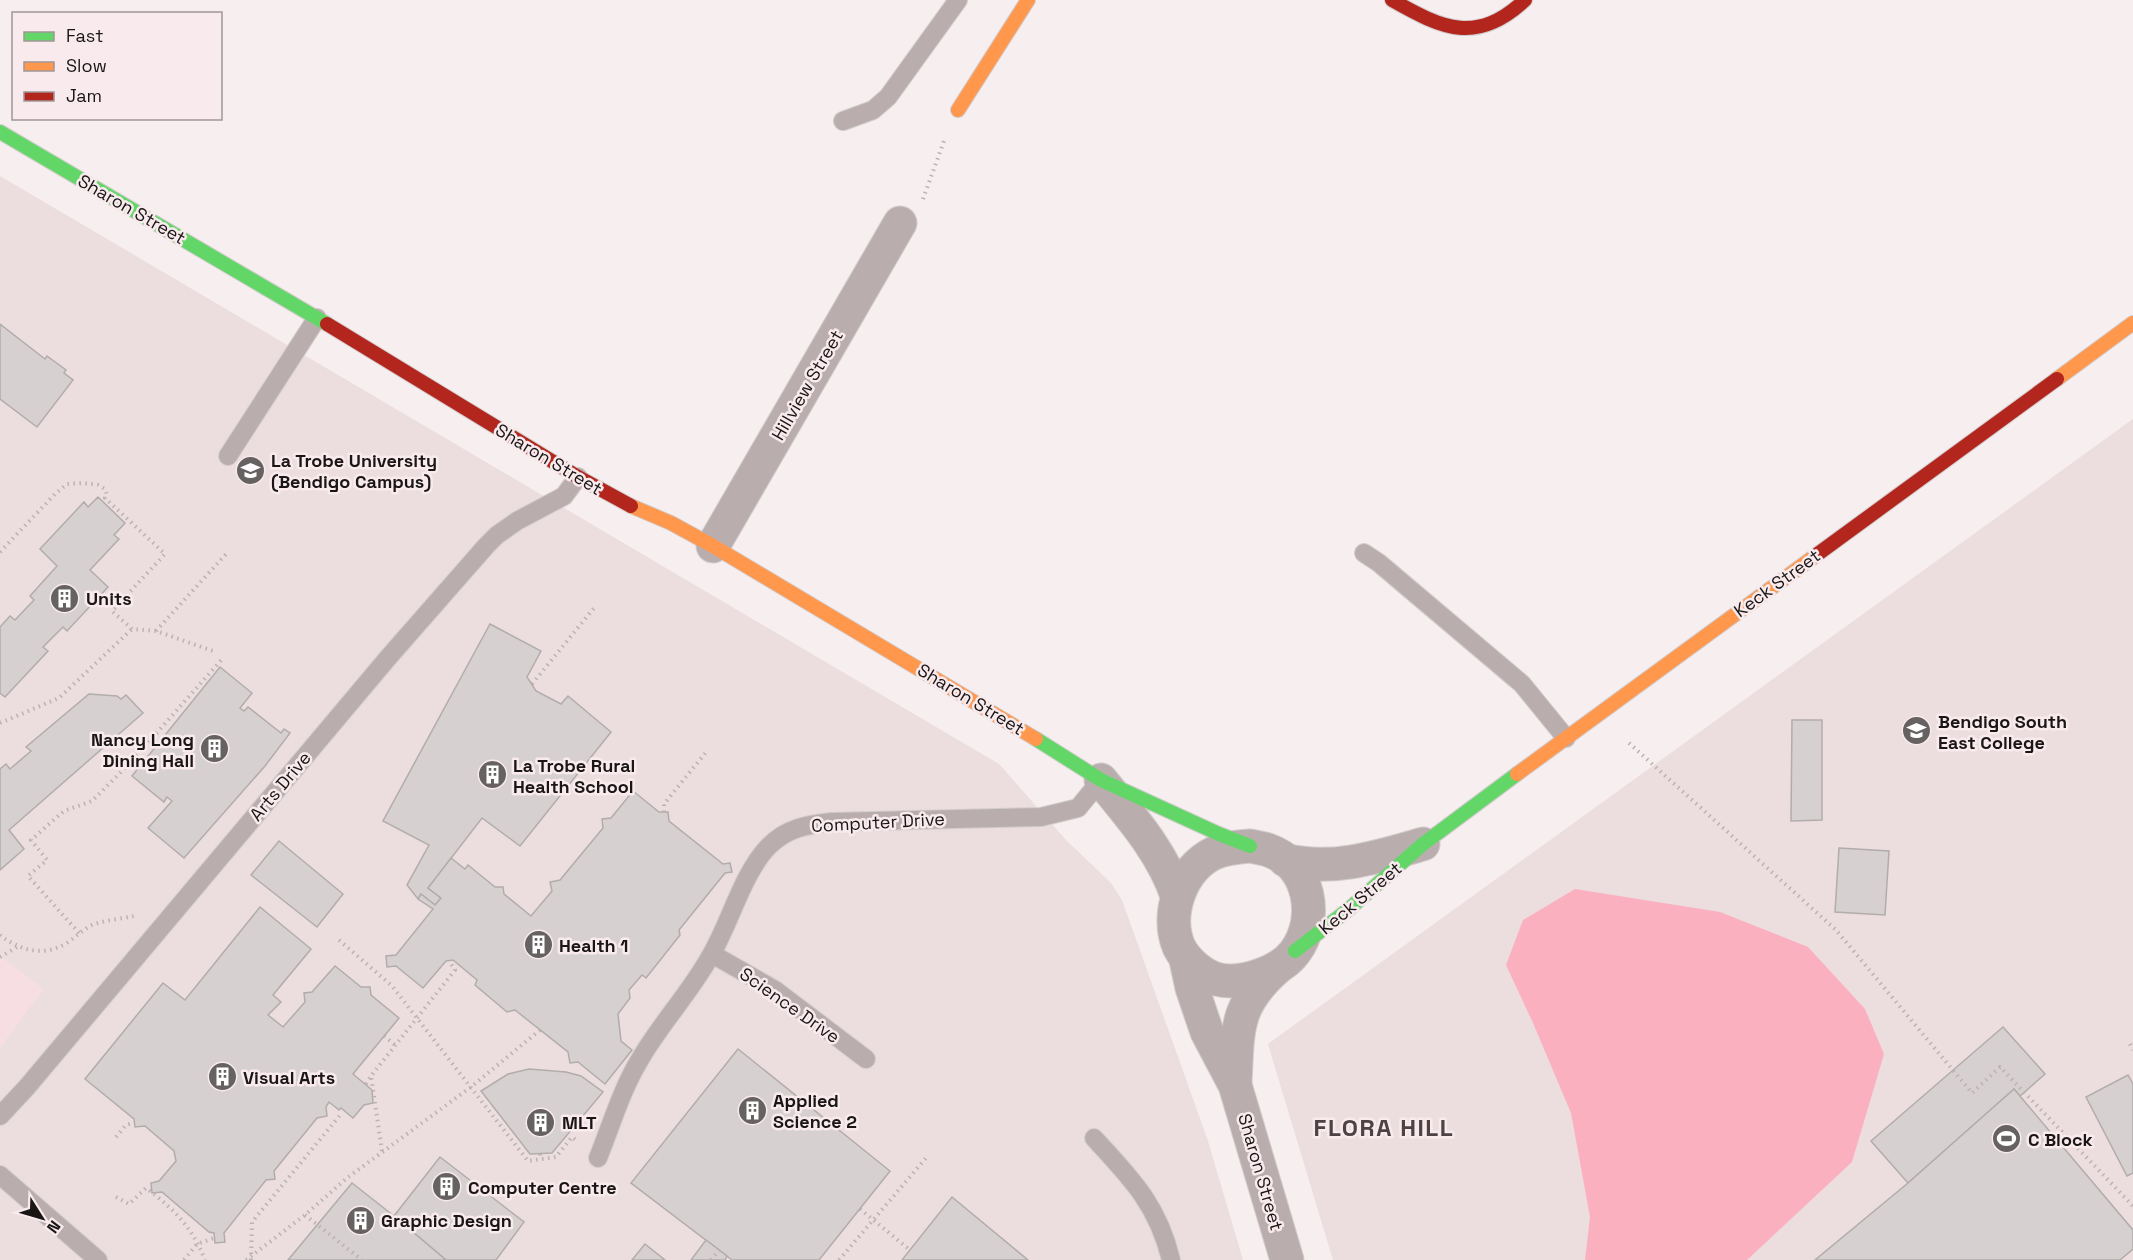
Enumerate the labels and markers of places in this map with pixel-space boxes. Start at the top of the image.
place label: La Trobe University (Bendigo Campus) [271,449,437,493]
school or university icon: La Trobe University (Bendigo Campus) [234,454,266,486]
building icon: Units [49,582,81,614]
place label: Units [86,587,132,610]
place label: Bendigo South East College [1938,710,2067,754]
school or university icon: Bendigo South East College [1901,715,1933,747]
place label: Nancy Long Dining Hall [91,728,194,772]
building icon: Nancy Long Dining Hall [199,733,231,765]
place label: La Trobe Rural Health School [513,754,635,798]
building icon: La Trobe Rural Health School [476,759,508,791]
building icon: Health 1 [522,929,554,961]
place label: Health 1 [559,934,628,957]
building icon: Visual Arts [206,1061,238,1093]
place label: Visual Arts [243,1066,335,1089]
place label: Applied Science 2 [773,1089,857,1133]
building icon: Applied Science 2 [736,1094,768,1126]
building icon: MLT [525,1106,557,1138]
place label: MLT [562,1111,597,1134]
sports icon: C Block [1991,1123,2023,1155]
place label: C Block [2028,1128,2093,1151]
building icon: Computer Centre [431,1171,463,1203]
place label: Computer Centre [468,1176,617,1199]
building icon: Graphic Design [344,1204,376,1236]
place label: Graphic Design [381,1209,512,1232]

